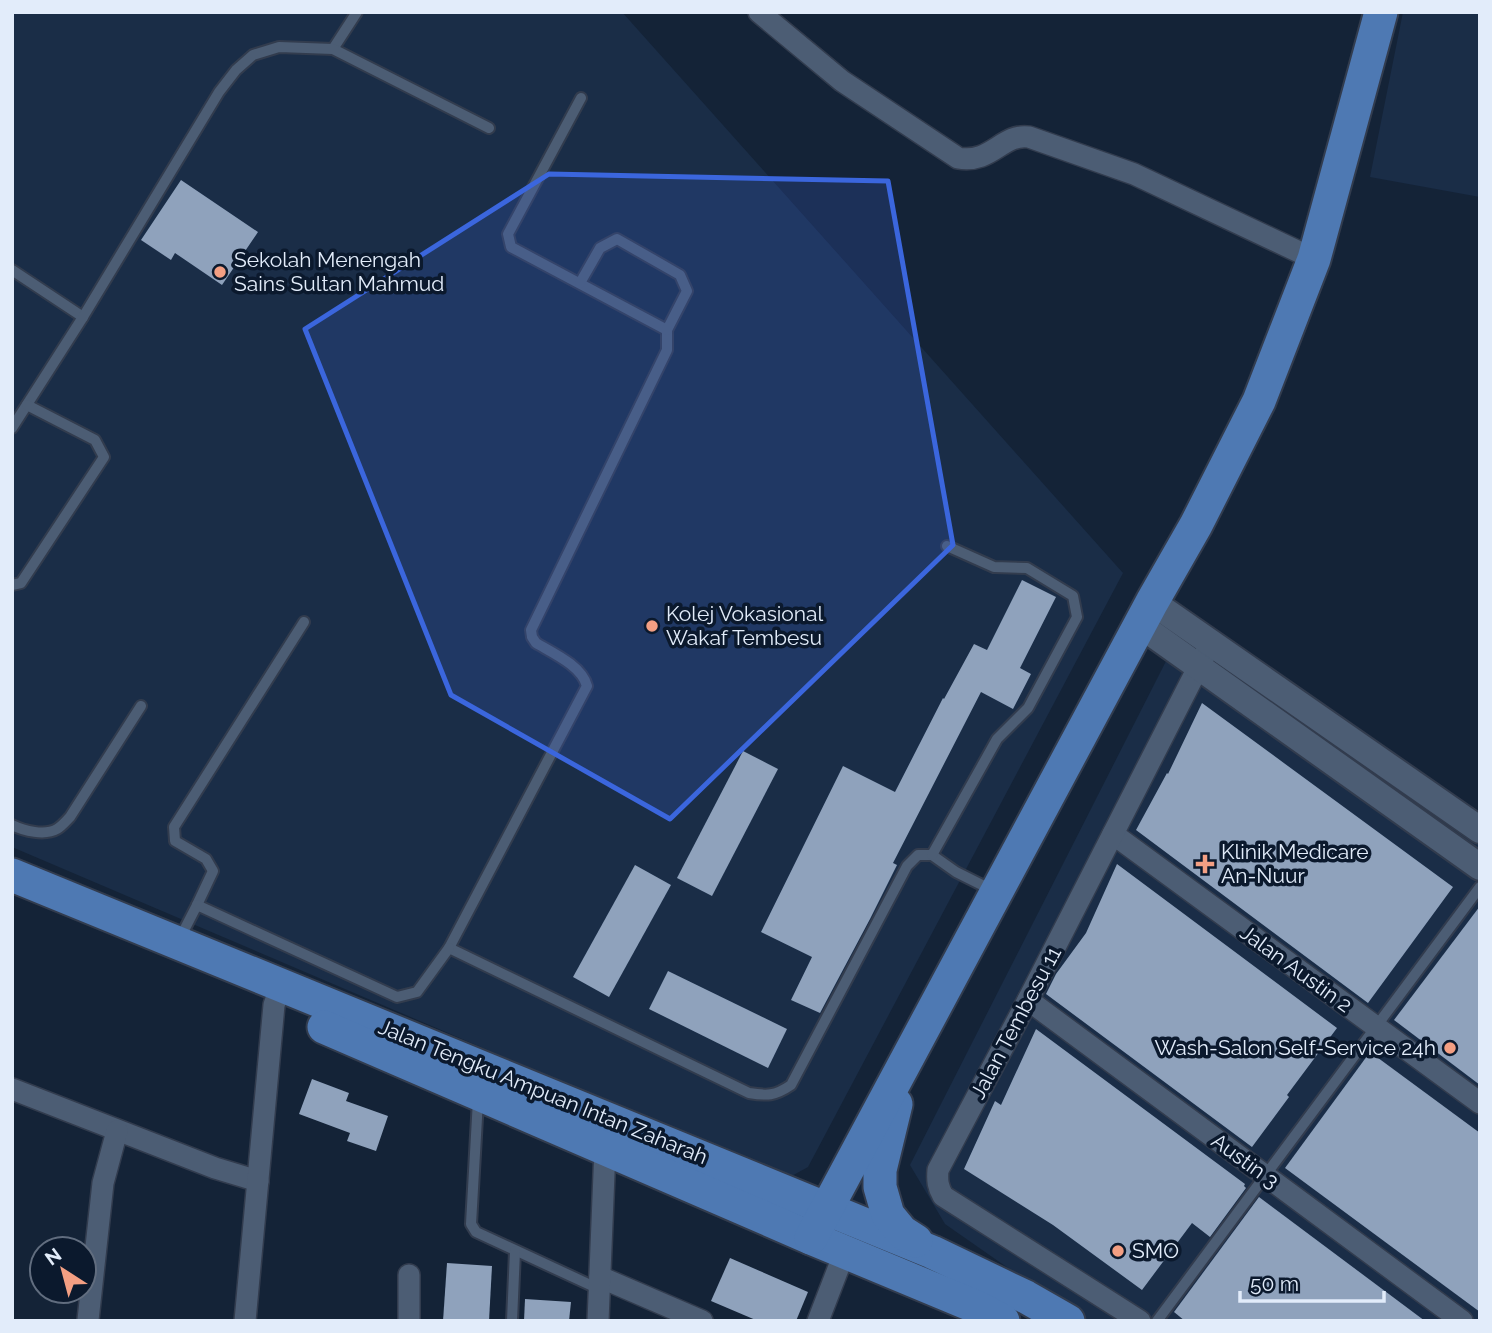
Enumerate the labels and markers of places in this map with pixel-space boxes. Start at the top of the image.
place label: Sekolah Menengah Sains Sultan Mahmud [234,247,444,296]
marker: Sekolah Menengah Sains Sultan Mahmud [212,264,228,280]
place label: Kolej Vokasional Wakaf Tembesu [666,601,824,650]
marker: Kolej Vokasional Wakaf Tembesu [644,618,660,634]
place label: Klinik Medicare An-Nuur [1221,839,1369,888]
marker: Klinik Medicare An-Nuur [1195,854,1215,874]
place label: Wash-Salon Self-Service 24h [1154,1035,1436,1060]
marker: Wash-Salon Self-Service 24h [1442,1040,1458,1056]
place label: SMO [1132,1238,1179,1263]
marker: SMO [1110,1243,1126,1259]

